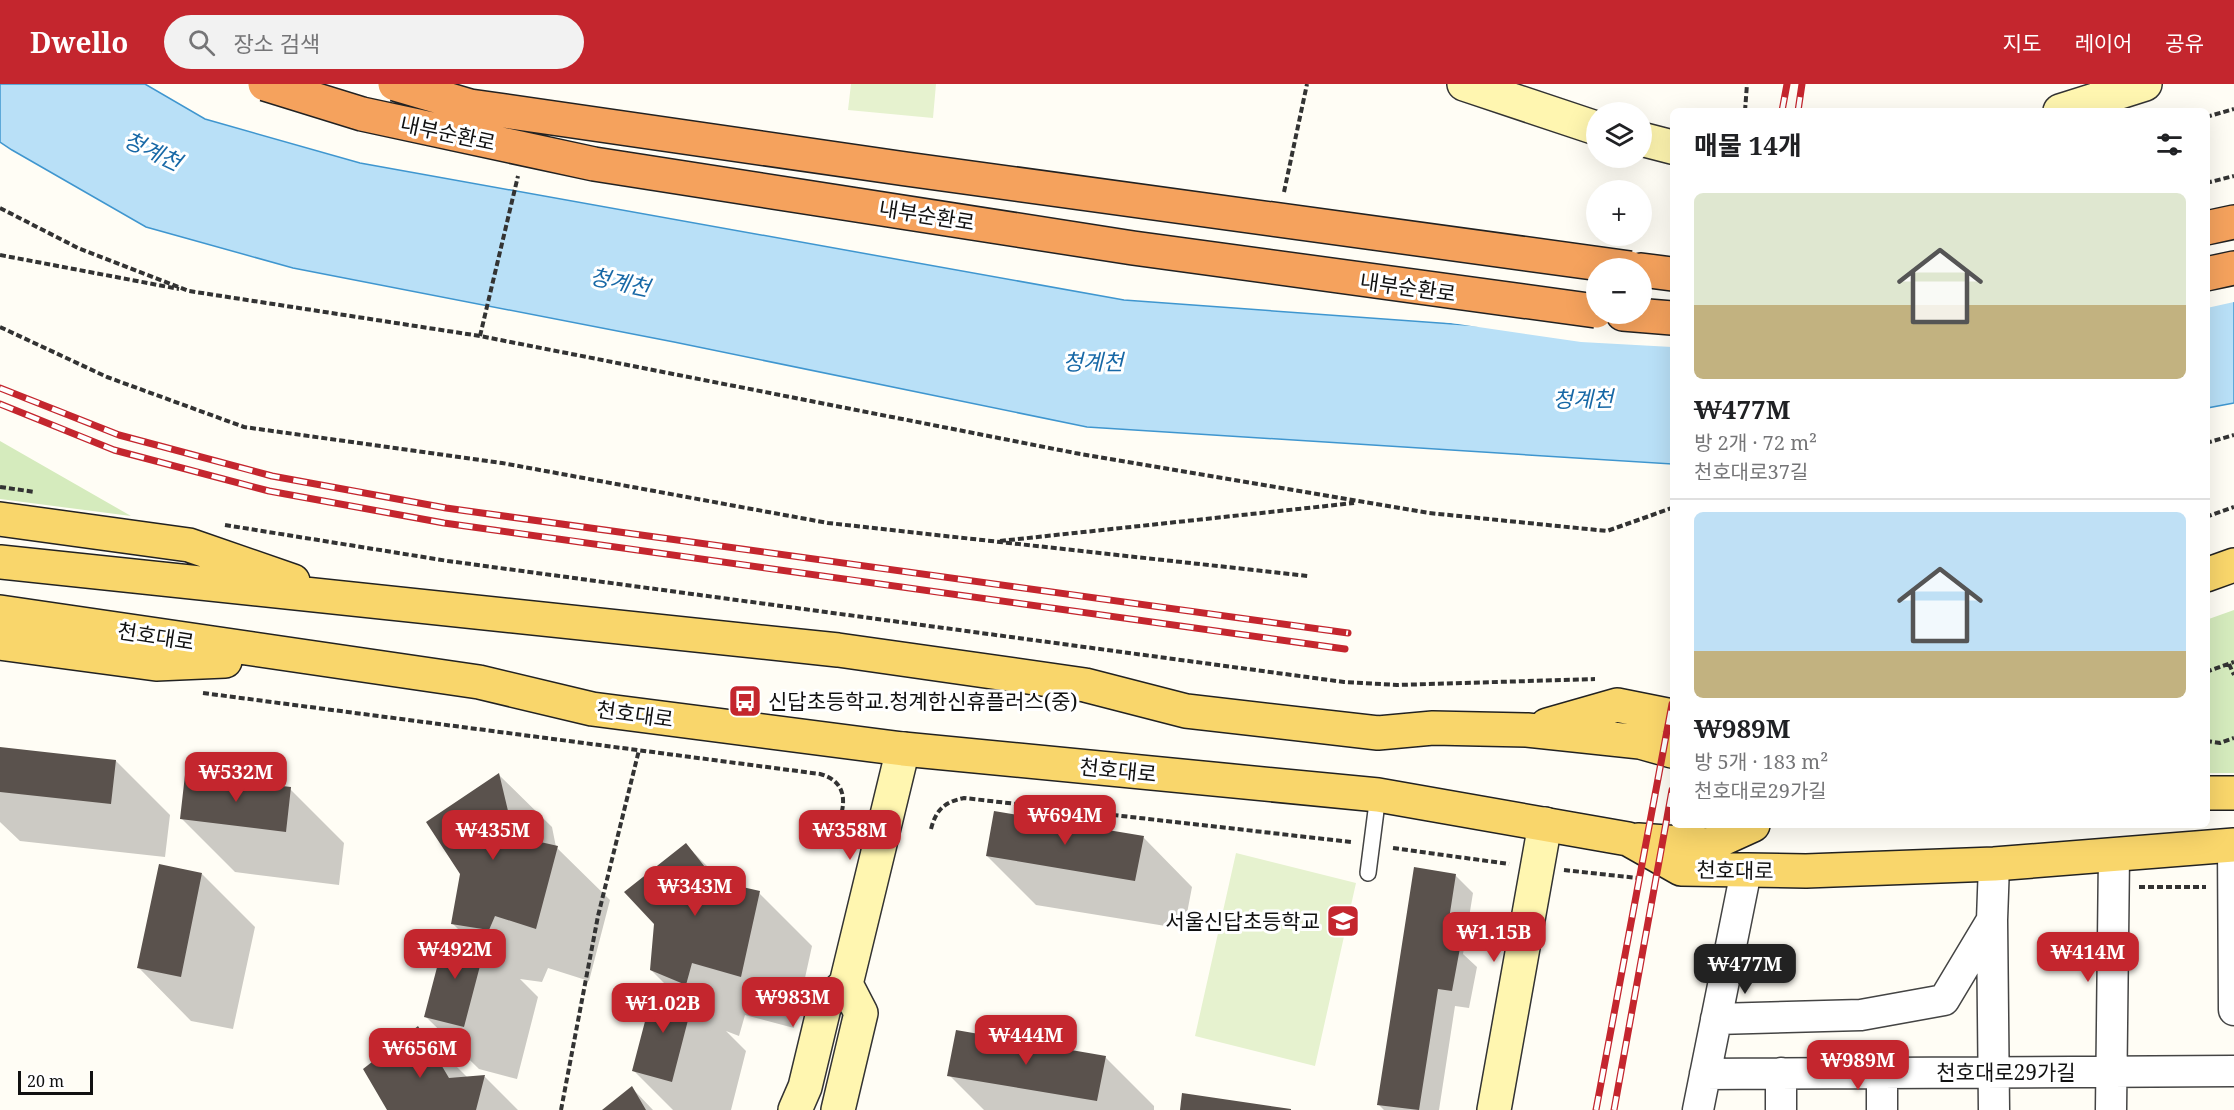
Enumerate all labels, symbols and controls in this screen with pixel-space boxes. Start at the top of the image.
search box [164,15,584,69]
text: Dwello [30,23,128,61]
icon: search [185,26,218,59]
text: 장소 검색 [233,28,320,58]
text: 지도 [2003,29,2041,57]
text: 레이어 [2074,29,2132,57]
text: 공유 [2165,29,2204,57]
map controls [1586,102,1652,324]
button: layers [1586,102,1652,168]
street label: 내부순환로 [398,109,498,157]
water label: 청계천 [119,124,189,178]
text: 매물 14개 [1694,127,1802,163]
icon: filters [2153,128,2186,161]
button: + [1586,180,1652,246]
street label: 내부순환로 [877,194,977,236]
icon: home [1886,232,1994,340]
button: − [1586,258,1652,324]
water label: 청계천 [587,260,656,303]
street label: 내부순환로 [1358,266,1458,308]
water label: 청계천 [1063,346,1126,376]
water label: 청계천 [1552,382,1616,414]
text: ₩477M [1694,391,1791,427]
text: 방 2개 · 72 m² [1694,429,1817,456]
text: 천호대로37길 [1694,458,1808,485]
icon: home [1886,551,1994,659]
street label: 천호대로 [116,616,196,656]
bus stop icon: 신답초등학교.청계한신휴플러스(중) [727,683,763,719]
place label: 신답초등학교.청계한신휴플러스(중) [768,687,1078,715]
street label: 천호대로 [595,695,675,733]
text: ₩989M [1694,710,1791,746]
text: 방 5개 · 183 m² [1694,748,1828,775]
pin: ₩532M [194,752,278,803]
street label: 천호대로 [1078,752,1158,788]
text: ₩532M [199,758,273,785]
text: 천호대로29가길 [1694,777,1827,804]
pin: ₩694M [1023,795,1107,846]
text: ₩694M [1028,801,1102,828]
pin: ₩435M [451,810,535,861]
pin: ₩358M [808,810,892,861]
text: ₩435M [456,816,530,843]
text: ₩358M [813,816,887,843]
street label: 천호대로 [1696,855,1774,885]
pin: ₩343M [653,866,737,917]
text: ₩343M [658,872,732,899]
school or university icon: 서울신답초등학교 [1325,903,1361,939]
place label: 서울신답초등학교 [1165,907,1320,935]
pin: ₩1.15B [1445,912,1543,963]
text: ₩1.15B [1457,918,1531,945]
pin: ₩492M [413,929,497,980]
pin: ₩414M [2046,932,2130,983]
text: ₩492M [418,935,492,962]
text: ₩414M [2051,938,2125,965]
pin: ₩477M [1703,944,1787,995]
text: ₩477M [1708,950,1782,977]
pin: ₩983M [751,977,835,1028]
pin: ₩1.02B [614,983,712,1034]
text: ₩983M [756,983,830,1010]
text: ₩1.02B [626,989,700,1016]
pin: ₩444M [984,1015,1068,1066]
text: ₩444M [989,1021,1063,1048]
pin: ₩656M [378,1028,462,1079]
text: ₩656M [383,1034,457,1061]
pin: ₩989M [1816,1040,1900,1091]
text: ₩989M [1821,1046,1895,1073]
street label: 천호대로29가길 [1936,1058,2076,1086]
scale bar [18,1068,93,1096]
text: 20 m [27,1070,64,1092]

